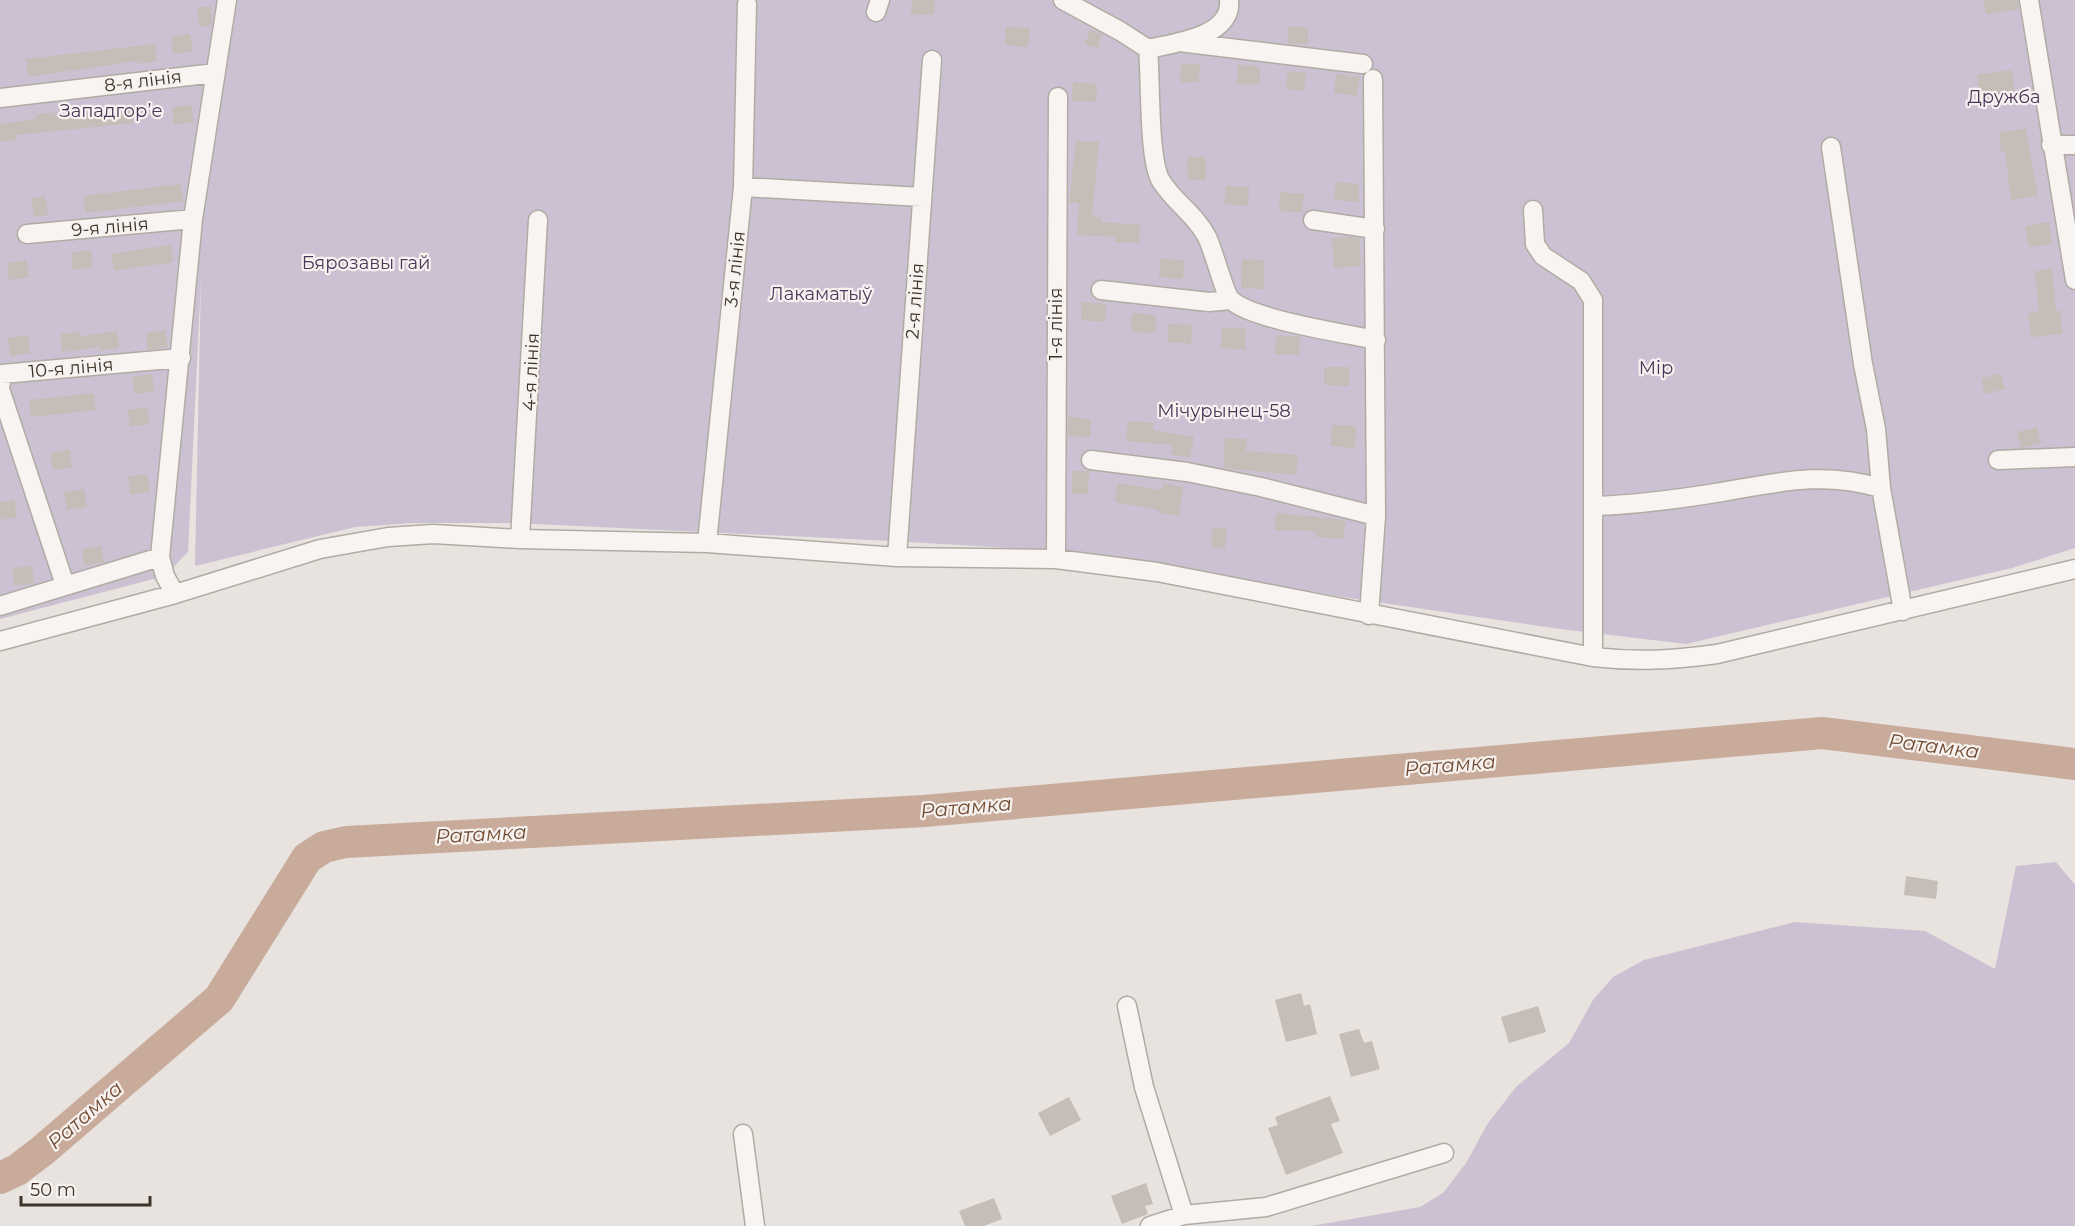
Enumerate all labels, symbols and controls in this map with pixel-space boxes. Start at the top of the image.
street label: 8-я лінія [103,65,183,97]
park label: Дружба [1967,86,2041,108]
park label: Западгорʼе [59,100,163,122]
street label: 9-я лінія [70,213,150,241]
street label: 3-я лінія [720,230,750,308]
park label: Бярозавы гай [302,252,430,274]
street label: 2-я лінія [901,262,929,340]
park label: Лакаматыў [770,283,872,305]
street label: 1-я лінія [1045,288,1067,360]
street label: 4-я лінія [518,332,544,412]
street label: 10-я лінія [28,353,114,383]
park label: Мір [1639,357,1673,379]
park label: Мічурынец-58 [1157,400,1291,422]
water label: Ратамка [1887,729,1981,763]
water label: Ратамка [1403,749,1497,781]
water label: Ратамка [919,791,1013,823]
water label: Ратамка [435,820,527,848]
water label: Ратамка [43,1076,127,1154]
scale bar [21,1169,150,1207]
text: 50 m [30,1179,76,1201]

